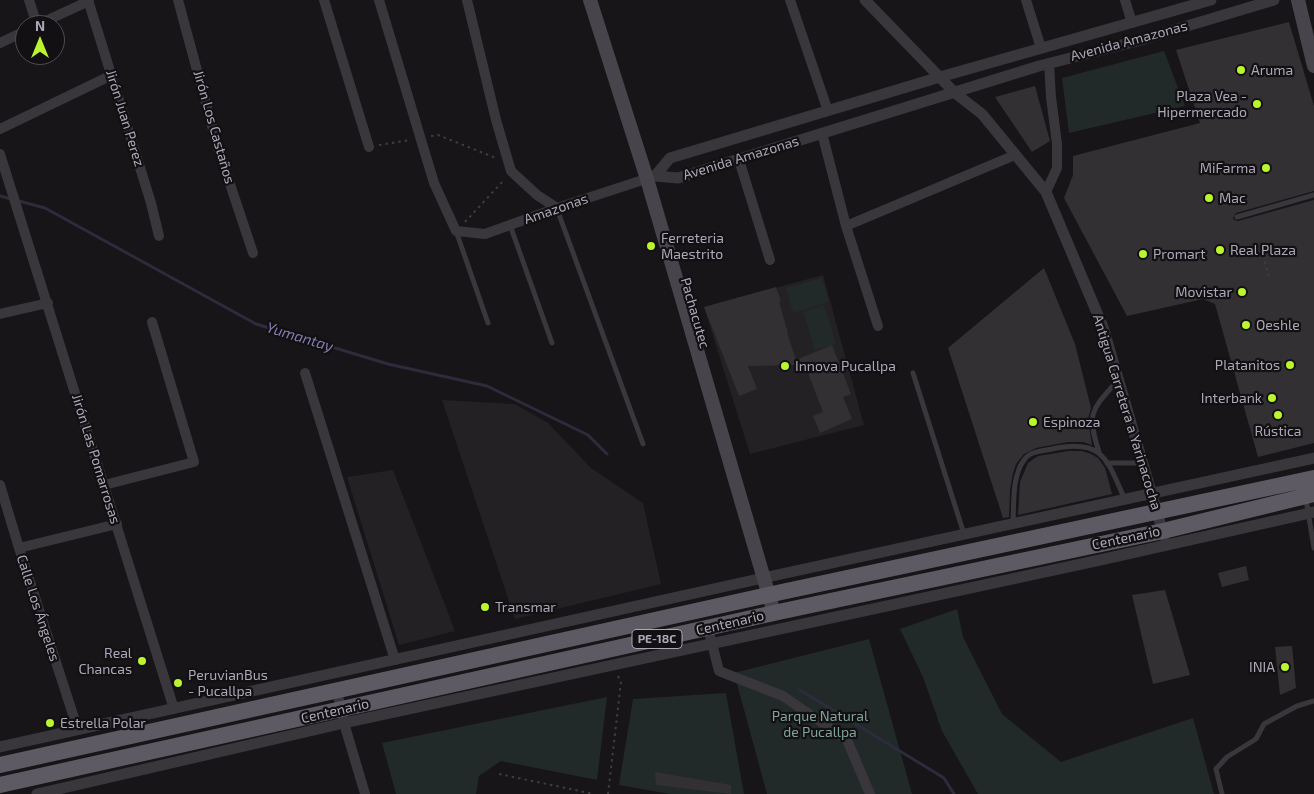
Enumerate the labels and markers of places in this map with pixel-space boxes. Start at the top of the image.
place label: Aruma [1251,62,1293,78]
marker: Aruma [1235,64,1247,76]
place label: Plaza Vea - Hipermercado [1157,88,1247,120]
marker: Plaza Vea - Hipermercado [1251,98,1263,110]
place label: MiFarma [1200,160,1256,176]
marker: MiFarma [1260,162,1272,174]
place label: Mac [1219,190,1246,206]
marker: Mac [1203,192,1215,204]
place label: Ferreteria Maestrito [661,230,724,262]
marker: Ferreteria Maestrito [645,240,657,252]
place label: Real Plaza [1230,242,1296,258]
marker: Real Plaza [1214,244,1226,256]
place label: Promart [1153,246,1206,262]
marker: Promart [1137,248,1149,260]
place label: Movistar [1175,284,1232,300]
marker: Movistar [1236,286,1248,298]
place label: Oeshle [1256,317,1300,333]
marker: Oeshle [1240,319,1252,331]
place label: Platanitos [1215,357,1280,373]
place label: Innova Pucallpa [795,358,896,374]
marker: Platanitos [1284,359,1296,371]
marker: Innova Pucallpa [779,360,791,372]
place label: Interbank [1201,390,1262,406]
marker: Interbank [1266,392,1278,404]
marker: Rústica [1272,409,1284,421]
place label: Espinoza [1043,414,1100,430]
marker: Espinoza [1027,416,1039,428]
place label: Rústica [1254,423,1302,439]
place label: Transmar [495,599,556,615]
marker: Transmar [479,601,491,613]
place label: Real Chancas [78,645,132,678]
marker: Real Chancas [136,655,148,667]
place label: INIA [1249,659,1275,675]
marker: INIA [1279,661,1291,673]
place label: PeruvianBus - Pucallpa [188,667,268,700]
marker: PeruvianBus - Pucallpa [172,677,184,689]
place label: Estrella Polar [60,715,146,731]
marker: Estrella Polar [44,717,56,729]

